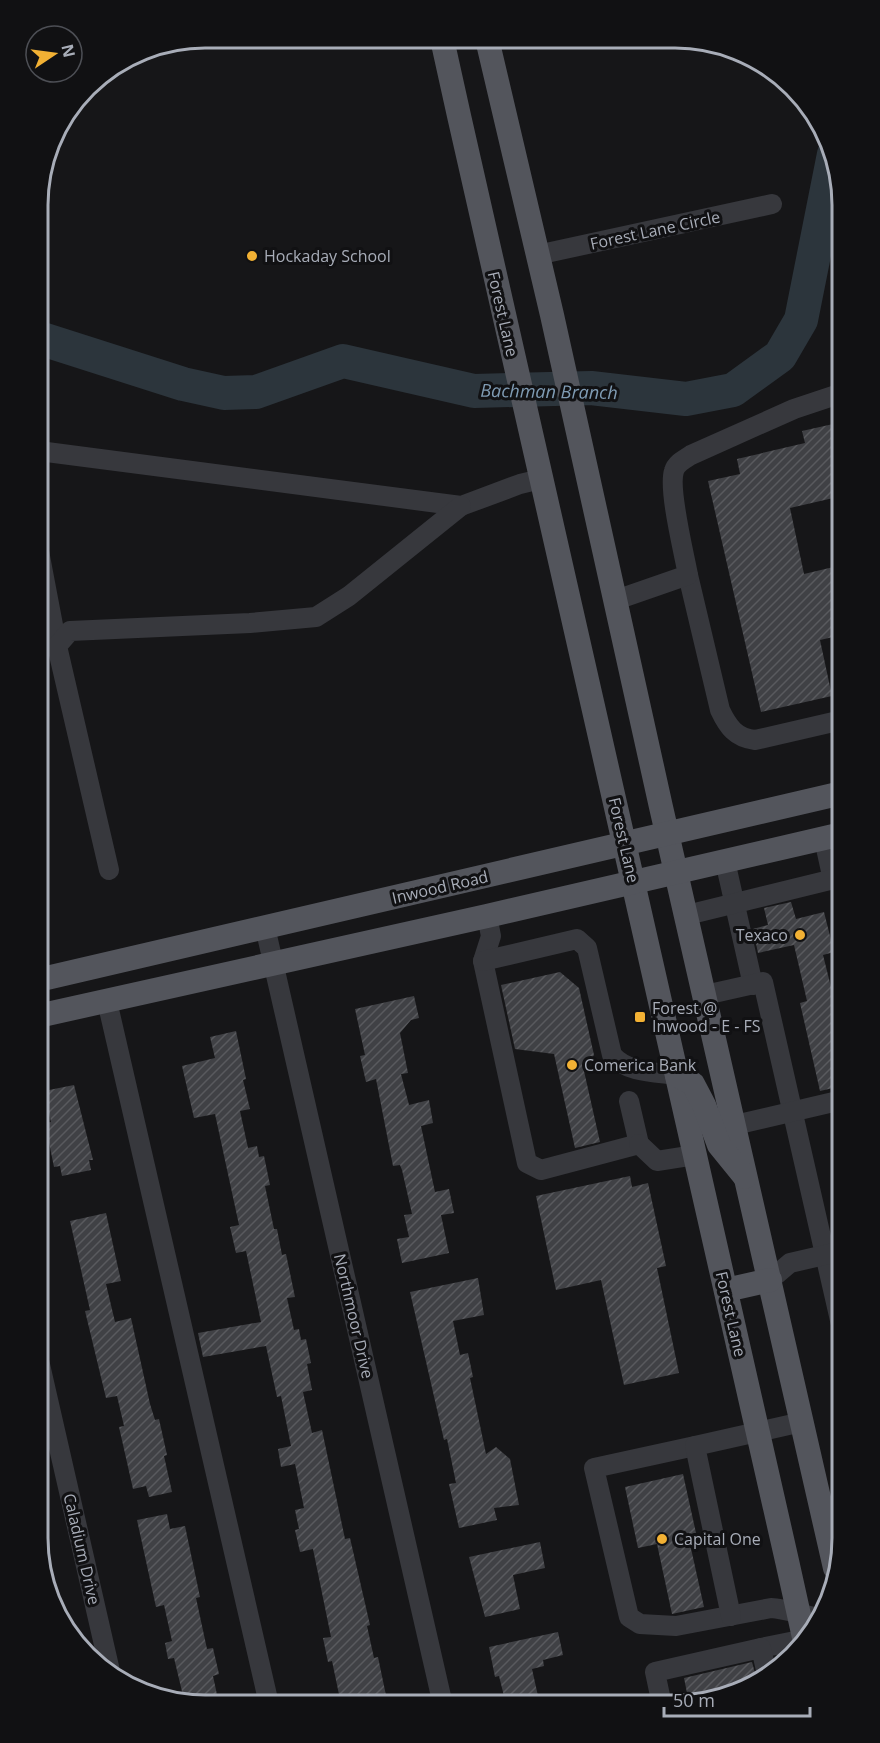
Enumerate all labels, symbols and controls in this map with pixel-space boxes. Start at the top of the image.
north arrow [24,24,84,84]
text: N [56,42,81,59]
street label: Forest Lane Circle [588,205,722,255]
place label: Hockaday School [264,245,391,267]
marker: Hockaday School [245,249,259,263]
street label: Forest Lane [483,269,523,359]
water label: Bachman Branch [480,378,618,404]
street label: Forest Lane [604,795,644,885]
street label: Inwood Road [390,865,490,909]
place label: Texaco [736,924,788,946]
marker: Texaco [793,928,807,942]
place label: Forest @ Inwood - E - FS [652,997,761,1037]
marker: Forest @ Inwood - E - FS [633,1010,647,1024]
place label: Comerica Bank [584,1054,697,1076]
marker: Comerica Bank [565,1058,579,1072]
street label: Northmoor Drive [329,1251,379,1381]
street label: Forest Lane [711,1269,751,1359]
street label: Caladium Drive [58,1491,106,1607]
place label: Capital One [674,1528,761,1550]
marker: Capital One [655,1532,669,1546]
scale bar [664,1680,810,1718]
text: 50 m [673,1688,715,1712]

